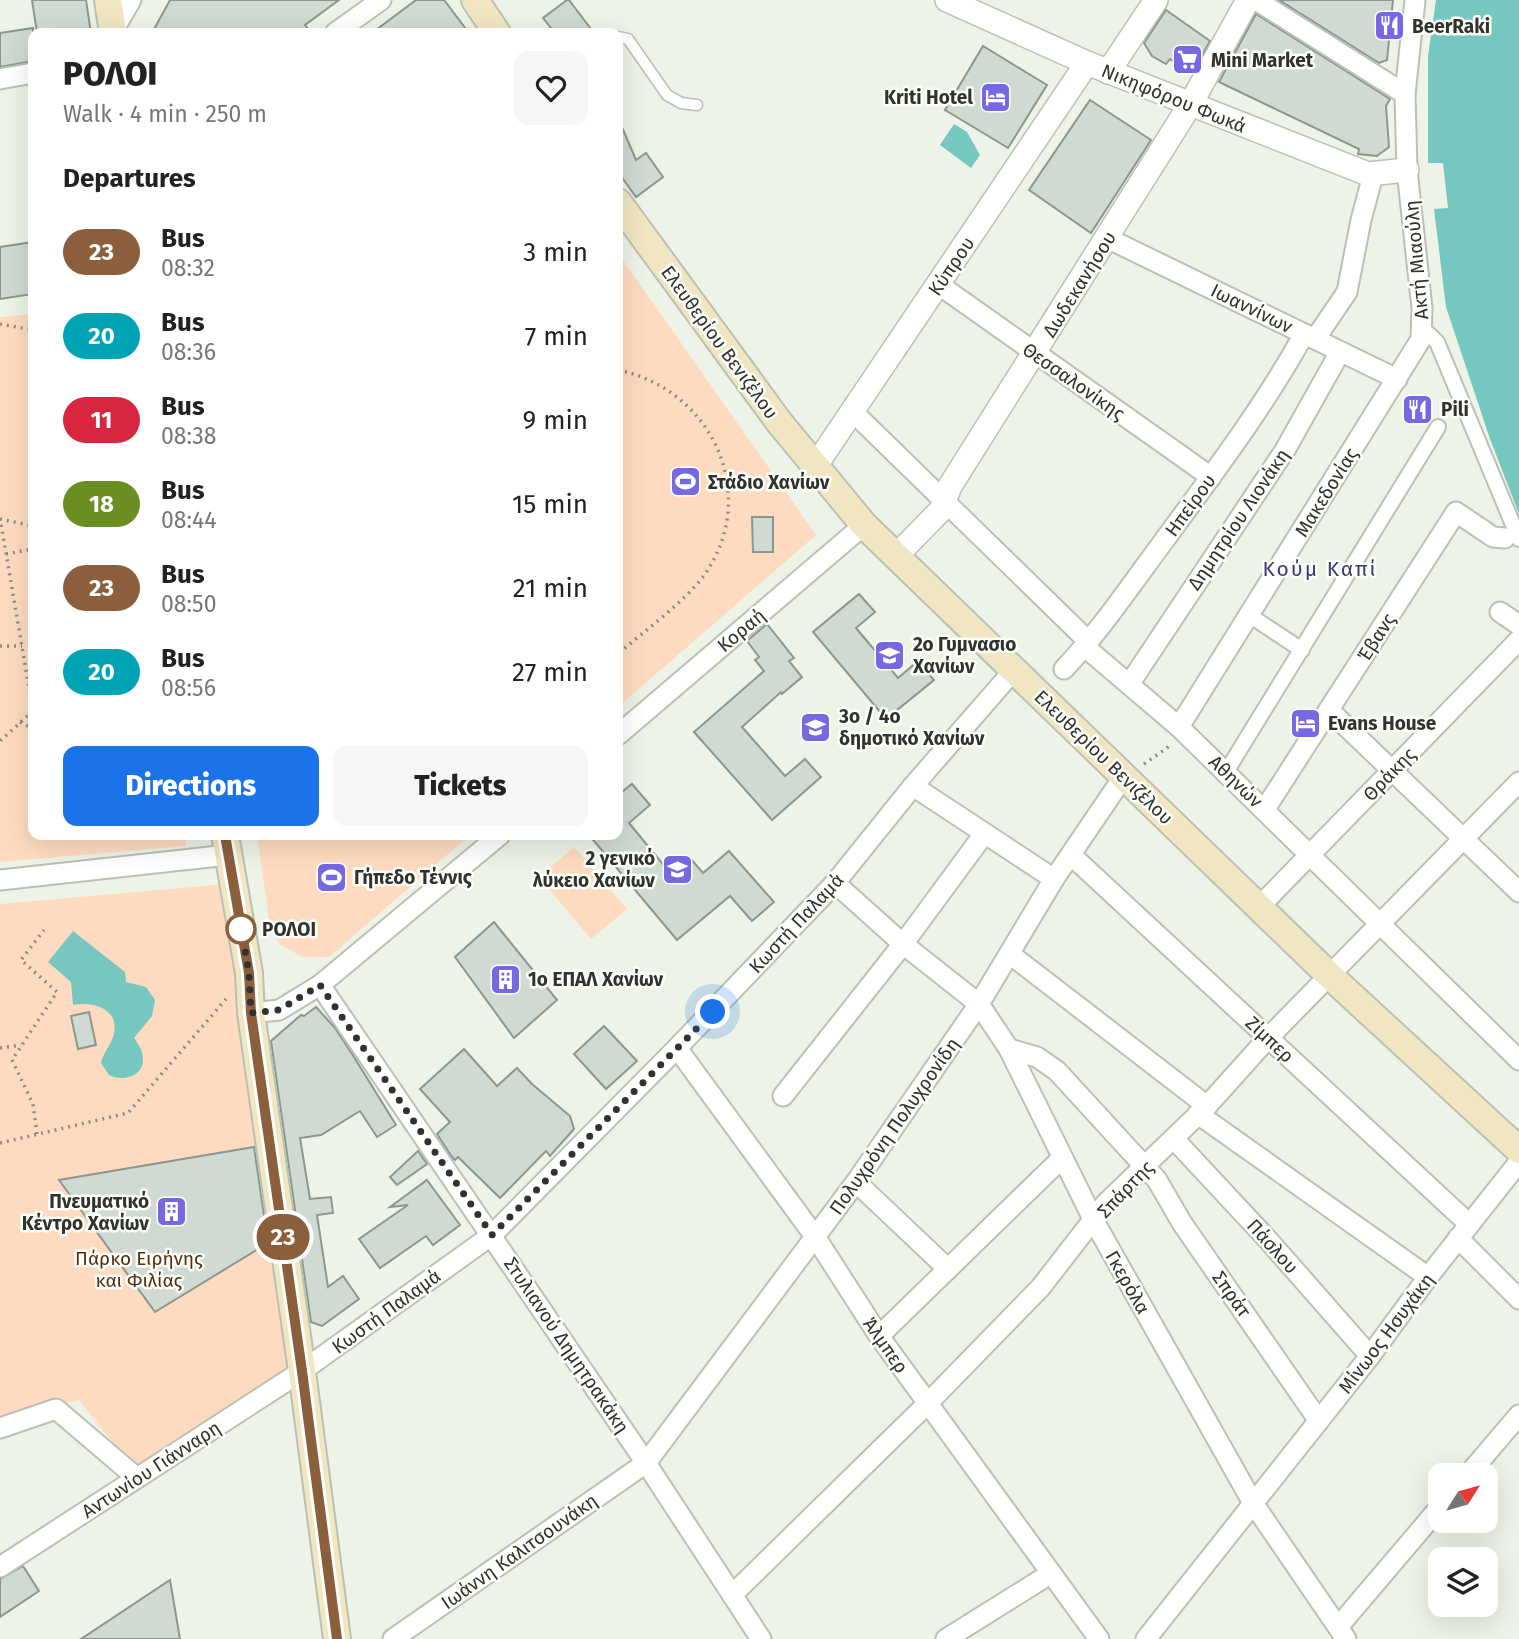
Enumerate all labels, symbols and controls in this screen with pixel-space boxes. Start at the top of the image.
restaurant icon: BeerRaki [1372,9,1406,43]
place label: BeerRaki [1412,15,1490,38]
supermarket icon: Mini Market [1171,43,1205,77]
place label: Mini Market [1211,49,1314,72]
button: heart [514,51,588,125]
text: ΡΟΛΟΙ [63,54,157,94]
street label: Νικηφόρου Φωκά [1098,59,1250,138]
hotel icon: Kriti Hotel [979,80,1013,114]
place label: Kriti Hotel [884,86,973,109]
text: Walk · 4 min · 250 m [63,100,267,128]
text: Departures [63,163,196,194]
street label: Ακτή Μιαούλη [1400,199,1433,320]
text: Bus [161,223,204,254]
street label: Δωδεκανήσου [1038,227,1121,341]
street label: Κύπρου [923,232,979,300]
text: 3 min [523,237,588,268]
text: 23 [89,238,114,266]
text: 08:32 [161,254,215,282]
street label: Ελευθερίου Βενιζέλου [656,261,783,423]
street label: Ιωαννίνων [1207,279,1296,338]
text: Bus [161,307,204,338]
text: 7 min [525,321,588,352]
text: 20 [88,322,115,350]
text: 08:36 [161,338,216,366]
street label: Θεσσαλονίκης [1018,338,1129,425]
text: Bus [161,391,204,422]
restaurant icon: Pili [1401,392,1435,426]
place label: Pili [1441,398,1469,421]
text: 9 min [523,405,588,436]
text: 11 [91,406,112,434]
text: 08:38 [161,422,216,450]
street label: Μακεδονίας [1290,443,1363,541]
street label: Δημητρίου Λιονάκη [1183,444,1294,594]
sports icon: Στάδιο Χανίων [668,465,702,499]
street label: Ηπείρου [1160,470,1221,541]
place label: Στάδιο Χανίων [708,471,830,494]
text: Bus [161,475,204,506]
text: 15 min [512,489,588,520]
text: 18 [89,490,114,518]
text: 08:44 [161,506,216,534]
district label: Κούμ Καπί [1262,556,1378,582]
text: Bus [161,559,204,590]
text: 21 min [513,573,588,604]
text: 23 [89,574,114,602]
text: 08:50 [161,590,216,618]
street label: Κοραή [713,604,770,657]
street label: Έβανς [1352,609,1400,666]
place label: 2ο Γυμνασιο Χανίων [912,633,1016,678]
school or university icon: 2ο Γυμνασιο Χανίων [873,638,907,672]
text: Bus [161,643,204,674]
text: 27 min [512,657,588,688]
text: 20 [88,658,115,686]
text: 08:56 [161,674,216,702]
street label: Ελευθερίου Βενιζέλου [1030,685,1178,829]
place label: 3ο / 4ο δημοτικό Χανίων [838,705,985,750]
hotel icon: Evans House [1288,706,1322,740]
school or university icon: 3ο / 4ο δημοτικό Χανίων [799,710,833,744]
place label: Evans House [1328,712,1436,735]
street label: Θράκης [1358,743,1420,806]
button: Directions [63,746,319,826]
button: Tickets [333,746,588,826]
street label: Αθηνών [1204,750,1267,813]
place label: 2 γενικό λύκειο Χανίων [533,847,655,892]
school or university icon: 2 γενικό λύκειο Χανίων [661,852,695,886]
sports icon: Γήπεδο Τέννις [314,860,348,894]
place label: Γήπεδο Τέννις [354,866,472,889]
street label: Κωστή Παλαμά [744,868,849,978]
marker: ΡΟΛΟΙ [226,914,256,944]
place label: ΡΟΛΟΙ [262,918,316,941]
building icon: 1ο ΕΠΑΛ Χανίων [488,962,522,996]
place label: 1ο ΕΠΑΛ Χανίων [528,968,664,991]
your location [695,994,730,1029]
street label: Ζίμπερ [1241,1011,1299,1067]
street label: Πολυχρόνη Πολυχρονίδη [825,1033,964,1219]
street label: Σπάρτης [1092,1156,1158,1223]
place label: Πνευματικό Κέντρο Χανίων [22,1190,149,1235]
building icon: Πνευματικό Κέντρο Χανίων [155,1195,189,1229]
line badge: 23 [252,1214,314,1260]
street label: Πάσλου [1242,1214,1303,1278]
text: 23 [271,1223,295,1251]
park label: Πάρκο Ειρήνης και Φιλίας [75,1247,203,1292]
street label: Γκερόλα [1100,1247,1155,1318]
street label: Στυλιανού Δημητρακάκη [499,1253,634,1438]
street label: Κωστή Παλαμά [327,1264,445,1359]
street label: Σπράτ [1207,1267,1256,1322]
street label: Μίνωος Ησυχάκη [1334,1269,1439,1398]
street label: Άλμπερ [858,1313,913,1378]
street label: Αντωνίου Γιάνναρη [78,1416,225,1523]
north arrow [1428,1463,1498,1533]
map controls [1428,1463,1498,1617]
street label: Ιωάννη Καλιτσουνάκη [437,1489,602,1614]
button: layers [1428,1547,1498,1617]

